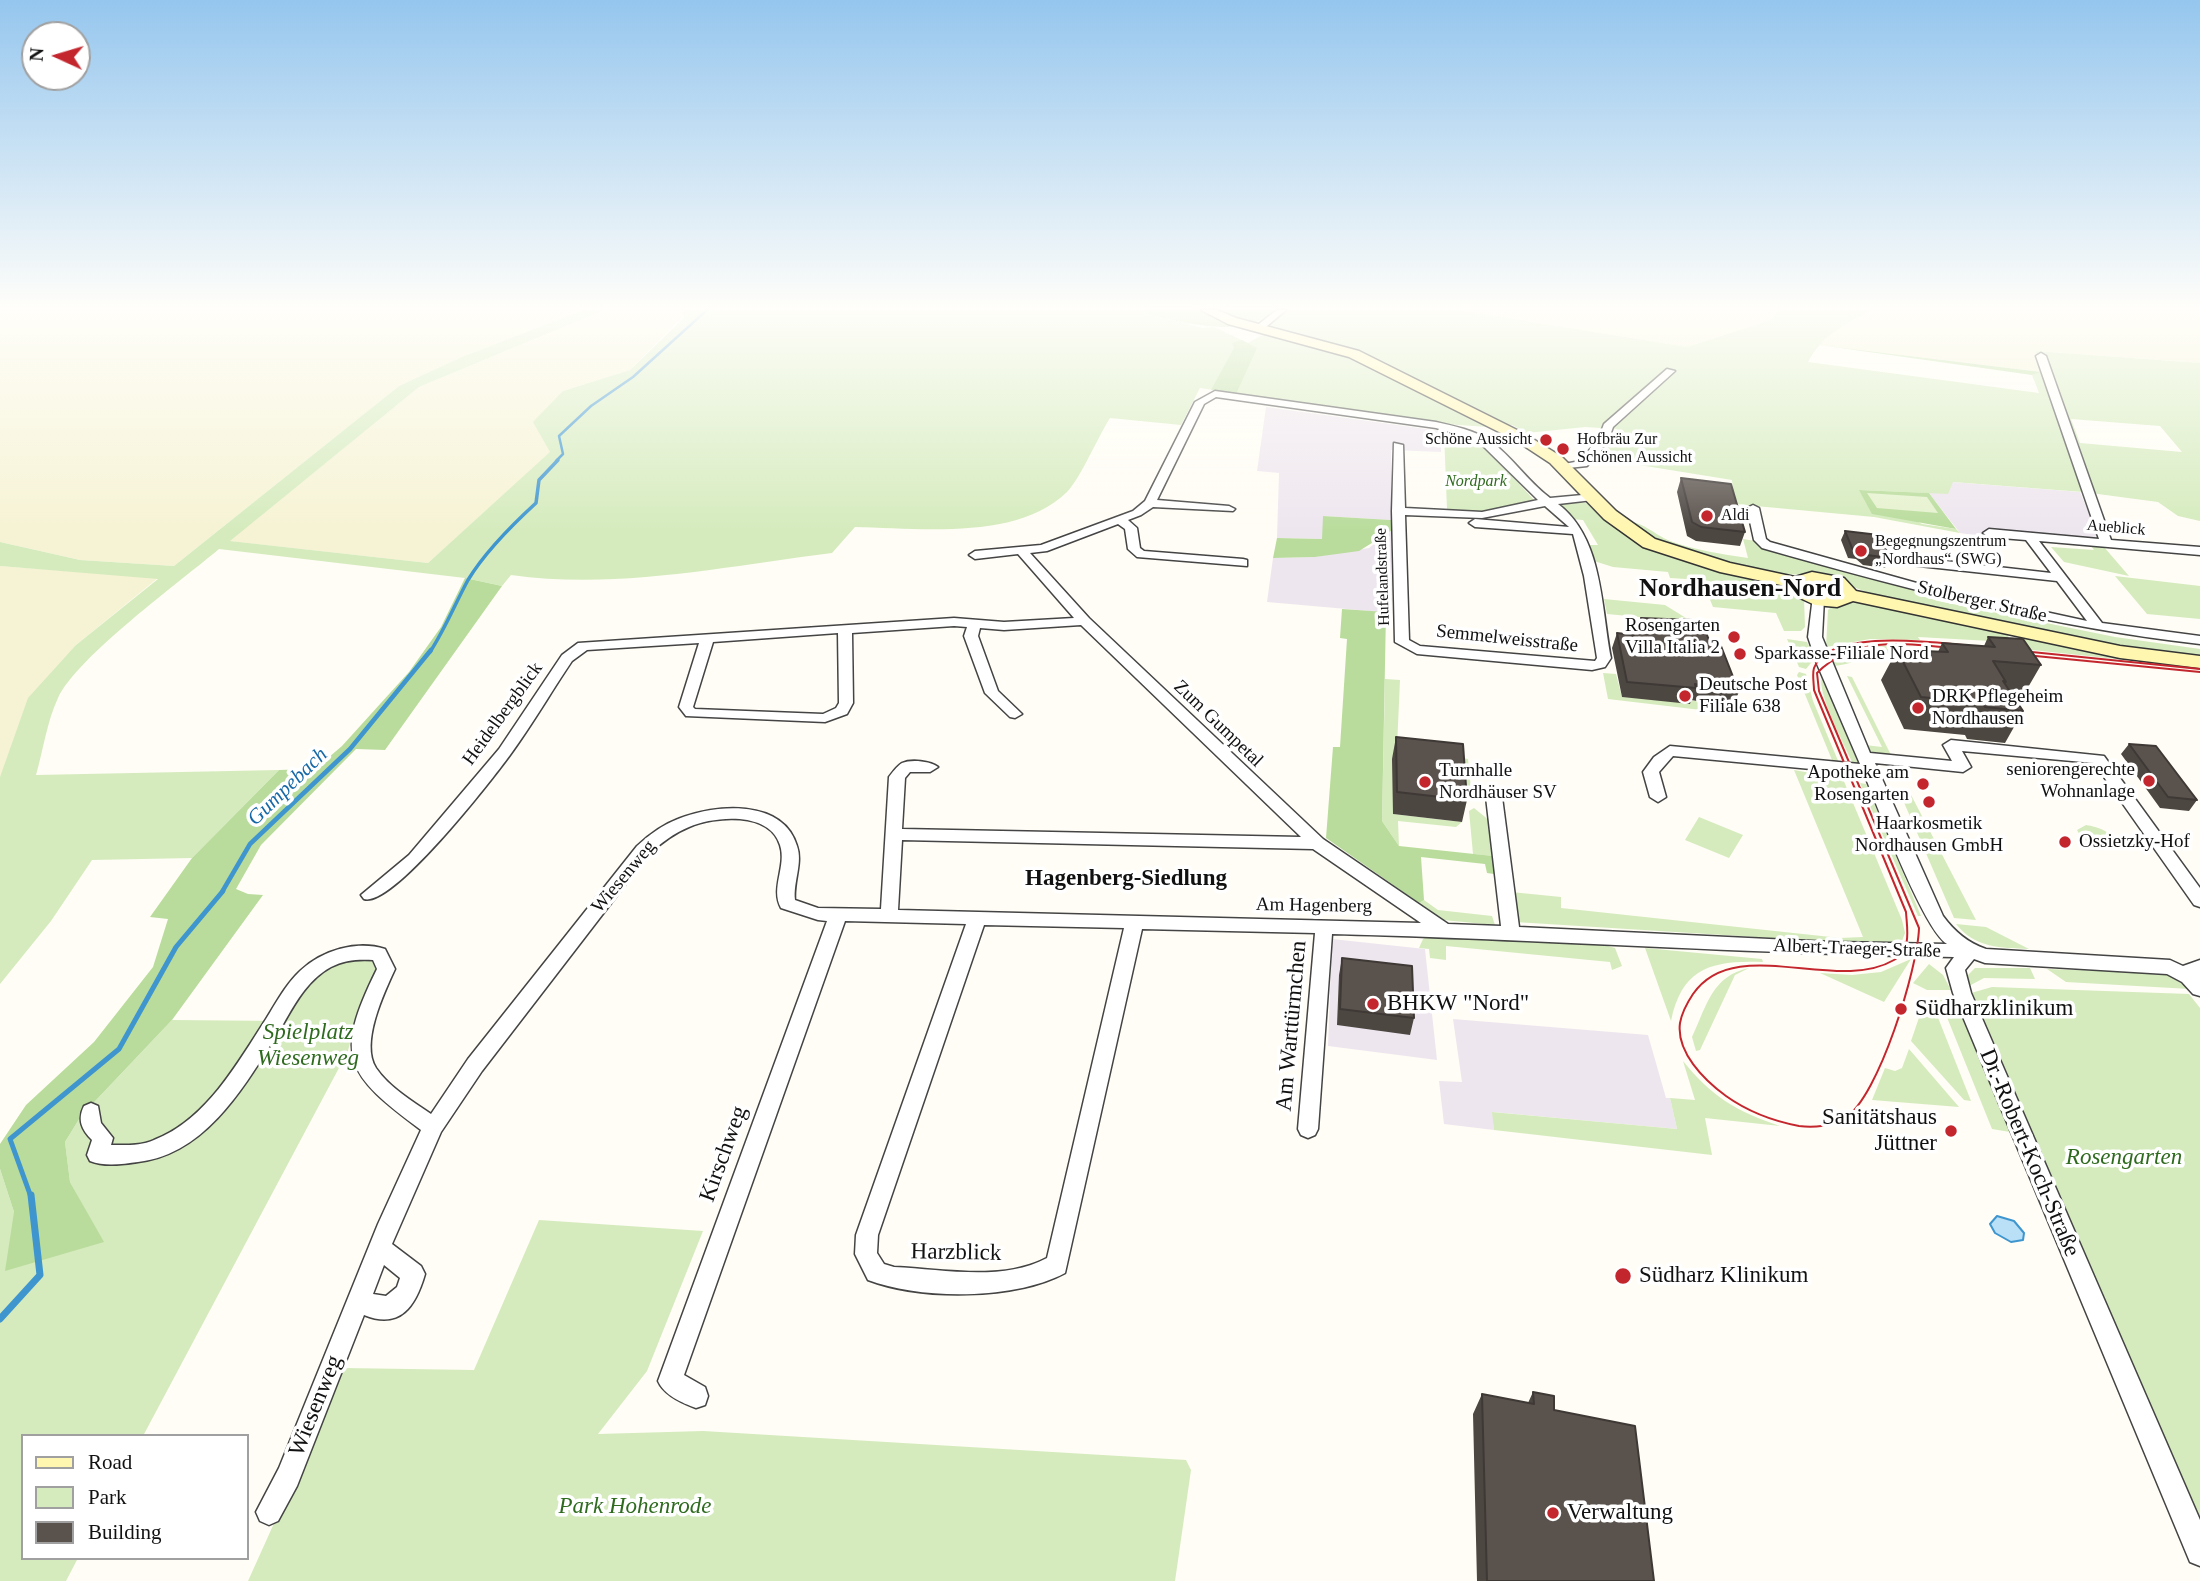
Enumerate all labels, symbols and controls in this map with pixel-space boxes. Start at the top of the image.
north arrow [21,21,91,91]
text: N [26,47,48,62]
place label: Schöne Aussicht [1425,430,1532,450]
place label: Hofbräu Zur Schönen Aussicht [1577,430,1692,468]
marker: Schöne Aussicht [1538,432,1554,448]
marker: Hofbräu Zur Schönen Aussicht [1555,441,1571,457]
park label: Nordpark [1445,472,1507,492]
place label: Aldi [1721,506,1749,526]
marker: Aldi [1699,508,1715,524]
street label: Aueblick [2086,516,2146,540]
street label: Hufelandstraße [1372,528,1394,626]
place label: Begegnungszentrum „Nordhaus“ (SWG) [1875,532,2007,570]
marker: Begegnungszentrum „Nordhaus“ (SWG) [1853,543,1869,559]
district label: Nordhausen-Nord [1639,573,1841,605]
street label: Stolberger Straße [1915,576,2049,628]
place label: Rosengarten Villa Italia 2 [1625,615,1720,659]
street label: Semmelweisstraße [1435,620,1579,658]
marker: Rosengarten Villa Italia 2 [1726,629,1742,645]
place label: Sparkasse-Filiale Nord [1754,643,1929,665]
marker: Sparkasse-Filiale Nord [1732,646,1748,662]
street label: Heidelbergblick [458,658,548,770]
place label: Deutsche Post Filiale 638 [1699,674,1807,718]
street label: Zum Gumpetal [1169,676,1267,772]
place label: DRK Pflegeheim Nordhausen [1932,686,2063,730]
marker: Deutsche Post Filiale 638 [1677,688,1693,704]
marker: DRK Pflegeheim Nordhausen [1910,700,1926,716]
water label: Gumpebach [243,743,333,831]
place label: seniorengerechte Wohnanlage [2006,759,2135,803]
place label: Turnhalle Nordhäuser SV [1439,760,1557,804]
place label: Apotheke am Rosengarten [1807,762,1909,806]
marker: seniorengerechte Wohnanlage [2141,773,2157,789]
marker: Turnhalle Nordhäuser SV [1417,774,1433,790]
marker: Apotheke am Rosengarten [1915,776,1931,792]
marker: Haarkosmetik Nordhausen GmbH [1921,794,1937,810]
place label: Haarkosmetik Nordhausen GmbH [1855,813,2003,857]
place label: Ossietzky-Hof [2079,831,2190,853]
marker: Ossietzky-Hof [2057,834,2073,850]
street label: Wiesenweg [587,836,661,918]
district label: Hagenberg-Siedlung [1025,865,1227,893]
street label: Am Hagenberg [1256,894,1372,918]
street label: Albert-Traeger-Straße [1773,935,1941,963]
street label: Am Warttürmchen [1271,940,1313,1112]
place label: BHKW "Nord" [1387,990,1529,1018]
place label: Südharzklinikum [1915,995,2073,1023]
marker: BHKW "Nord" [1365,996,1381,1012]
marker: Südharzklinikum [1893,1001,1909,1017]
park label: Spielplatz Wiesenweg [257,1019,359,1073]
street label: Dr.-Robert-Koch-Straße [1973,1045,2085,1261]
street label: Kirschweg [694,1102,754,1206]
place label: Sanitätshaus Jüttner [1822,1104,1937,1158]
marker: Sanitätshaus Jüttner [1943,1123,1959,1139]
park label: Rosengarten [2066,1144,2182,1172]
street label: Harzblick [910,1238,1002,1268]
place label: Südharz Klinikum [1639,1262,1808,1290]
marker: Südharz Klinikum [1613,1266,1633,1286]
street label: Wiesenweg [283,1352,349,1460]
legend [21,1434,248,1560]
text: Road [88,1450,132,1474]
text: Park [88,1485,127,1509]
park label: Park Hohenrode [558,1493,712,1521]
place label: Verwaltung [1567,1499,1673,1527]
marker: Verwaltung [1545,1505,1561,1521]
text: Building [88,1520,162,1544]

